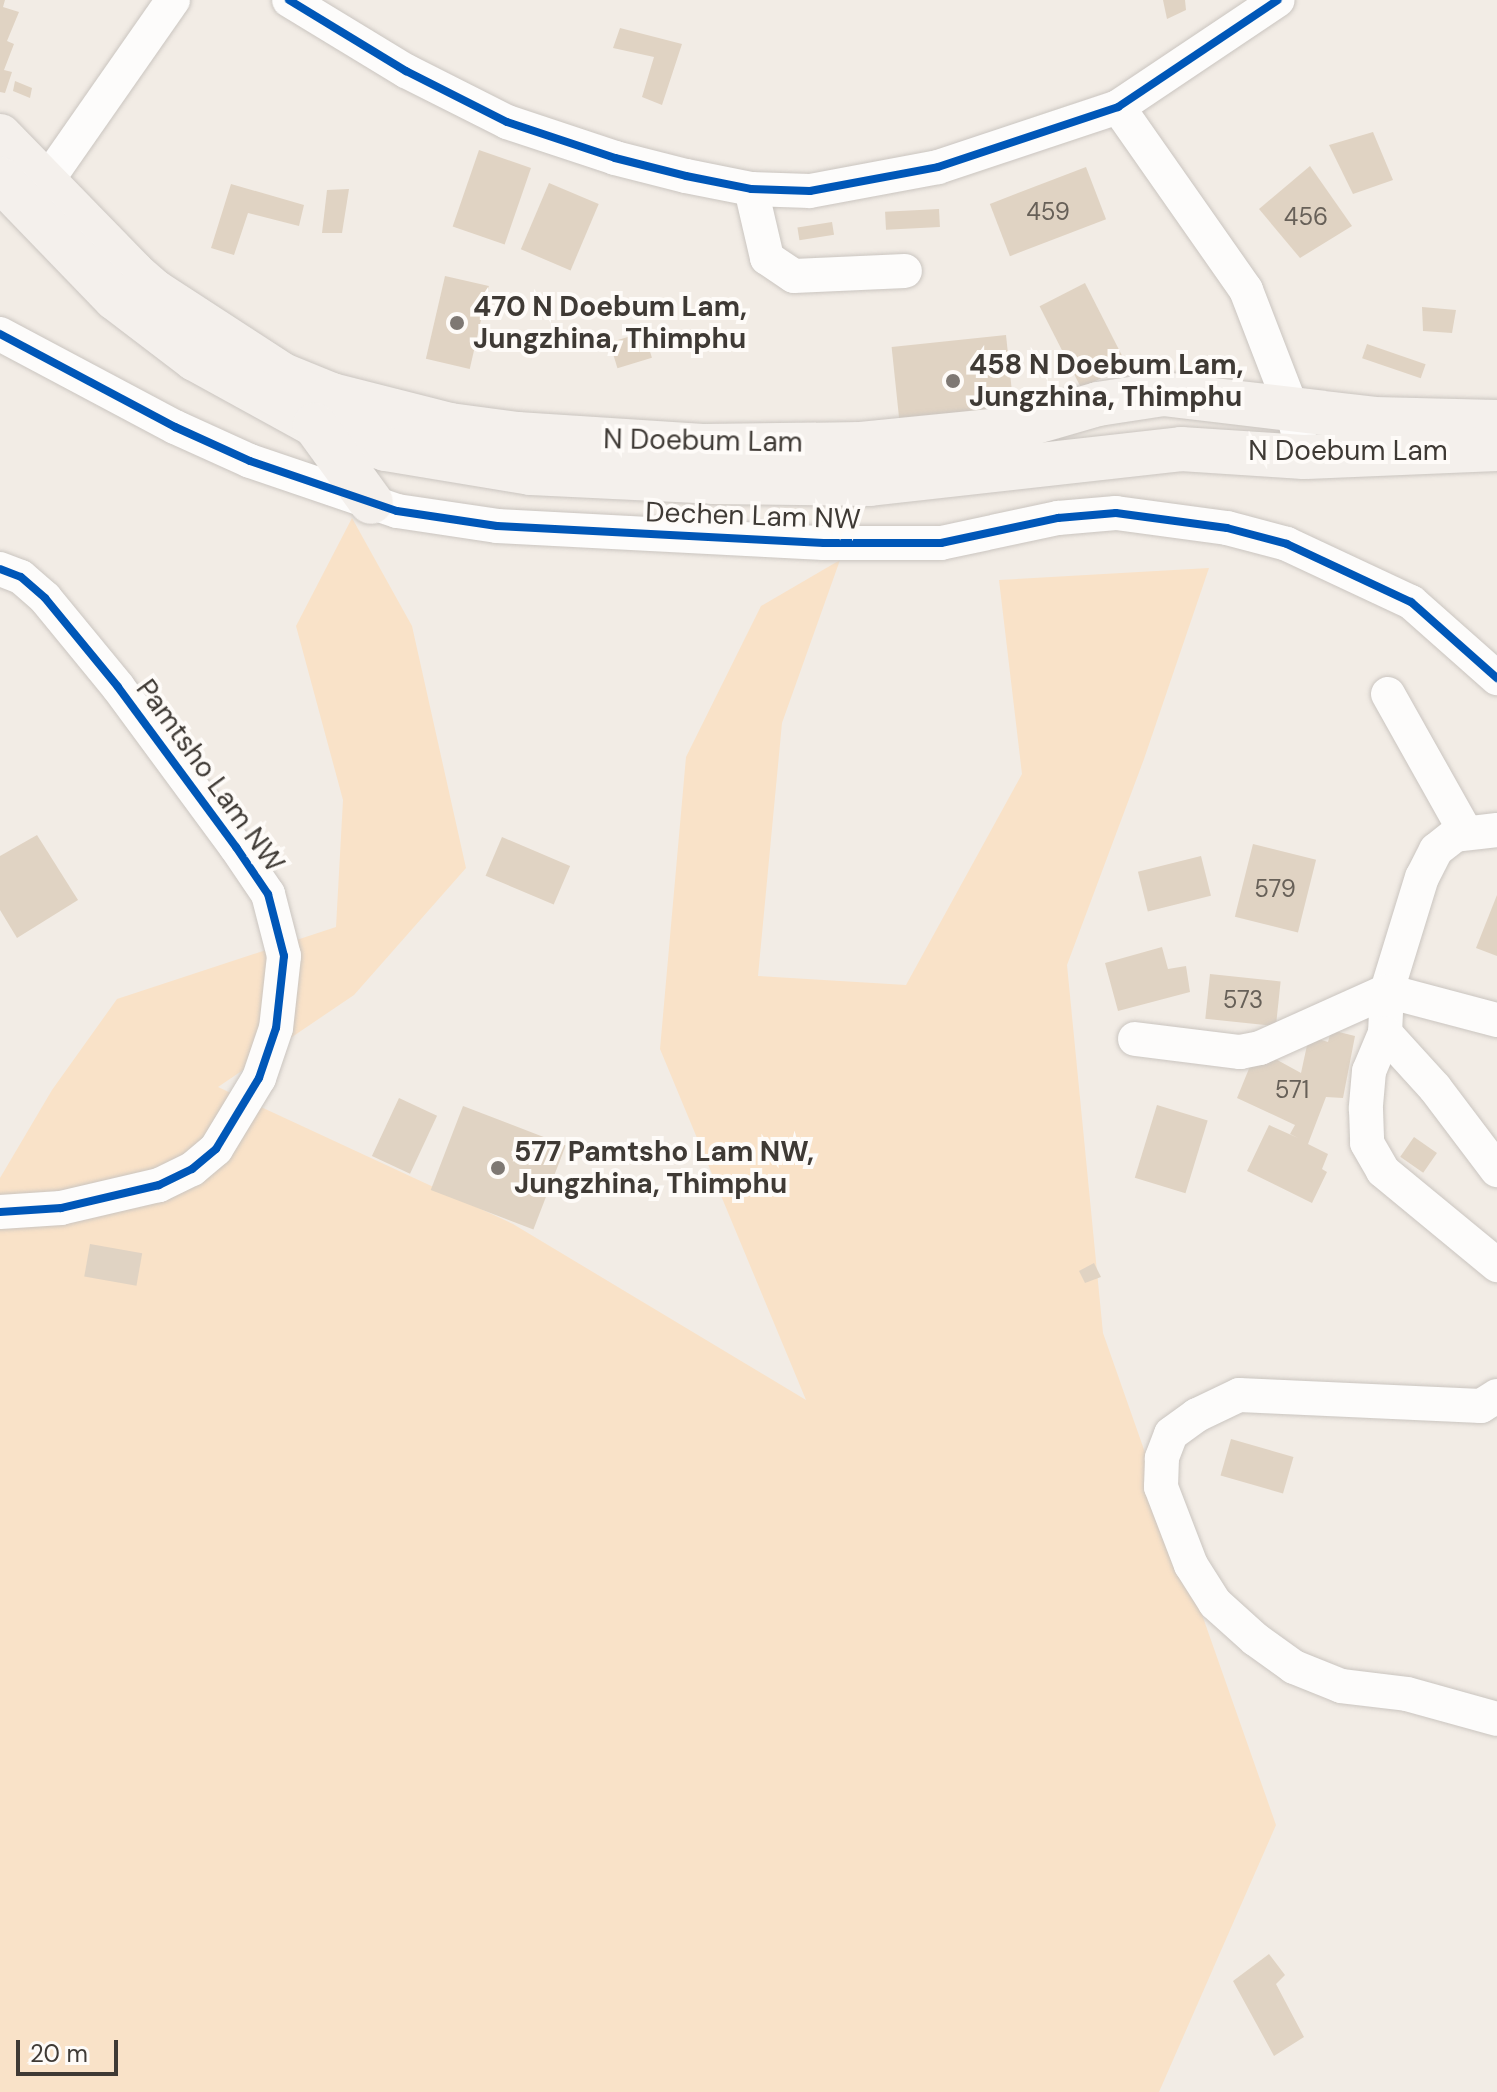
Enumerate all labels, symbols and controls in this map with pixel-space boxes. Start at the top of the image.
house number: 459 [1026,198,1070,226]
house number: 456 [1284,203,1328,231]
place label: 470 N Doebum Lam, Jungzhina, Thimphu [473,290,747,356]
marker: 470 N Doebum Lam, Jungzhina, Thimphu [448,314,466,332]
place label: 458 N Doebum Lam, Jungzhina, Thimphu [969,348,1243,414]
marker: 458 N Doebum Lam, Jungzhina, Thimphu [944,372,962,390]
street label: N Doebum Lam [603,422,803,460]
street label: N Doebum Lam [1248,434,1448,468]
street label: Dechen Lam NW [645,495,861,537]
street label: Pamtsho Lam NW [129,673,291,879]
house number: 579 [1254,875,1296,903]
house number: 573 [1223,986,1263,1014]
house number: 571 [1275,1076,1309,1104]
place label: 577 Pamtsho Lam NW, Jungzhina, Thimphu [514,1135,814,1201]
marker: 577 Pamtsho Lam NW, Jungzhina, Thimphu [489,1159,507,1177]
scale bar [20,2024,122,2074]
text: 20 m [30,2038,88,2069]

